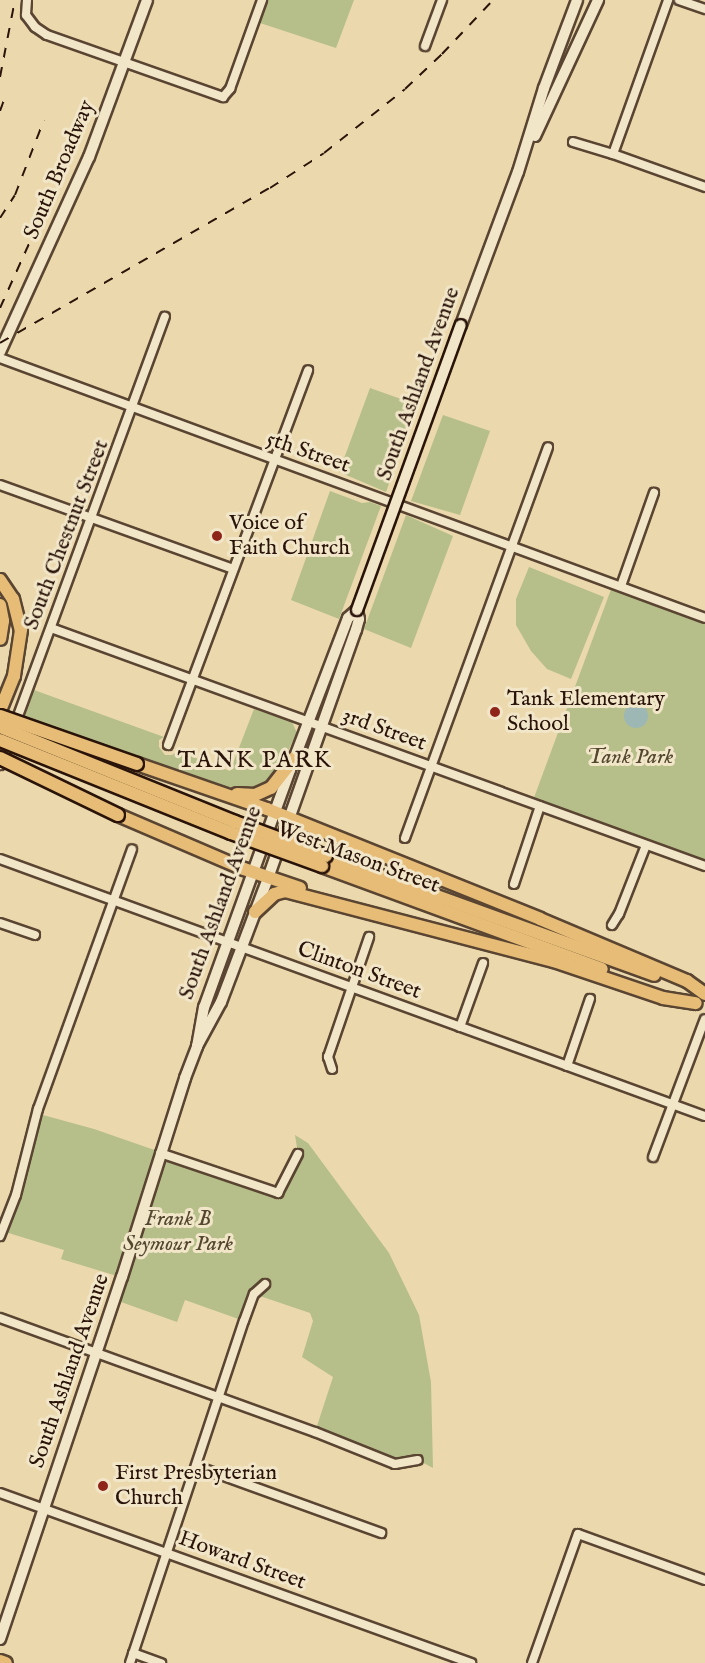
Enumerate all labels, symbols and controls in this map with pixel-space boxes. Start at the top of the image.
street label: South Broadway [19,96,101,244]
street label: South Ashland Avenue [372,284,466,484]
street label: 5th Street [263,426,353,480]
street label: South Chestnut Street [19,436,115,634]
place label: Voice of Faith Church [229,510,350,562]
marker: Voice of Faith Church [210,529,224,543]
place label: Tank Elementary School [507,686,665,738]
street label: 3rd Street [338,703,430,757]
marker: Tank Elementary School [488,705,502,719]
park label: Tank Park [587,745,673,771]
district label: TANK PARK [178,747,332,775]
street label: South Ashland Avenue [174,803,268,1003]
street label: West Mason Street [273,816,443,900]
street label: Clinton Street [294,936,424,1006]
park label: Frank B Seymour Park [123,1206,233,1258]
street label: South Ashland Avenue [24,1270,116,1472]
place label: First Presbyterian Church [115,1460,277,1512]
marker: First Presbyterian Church [96,1479,110,1493]
street label: Howard Street [175,1526,309,1596]

